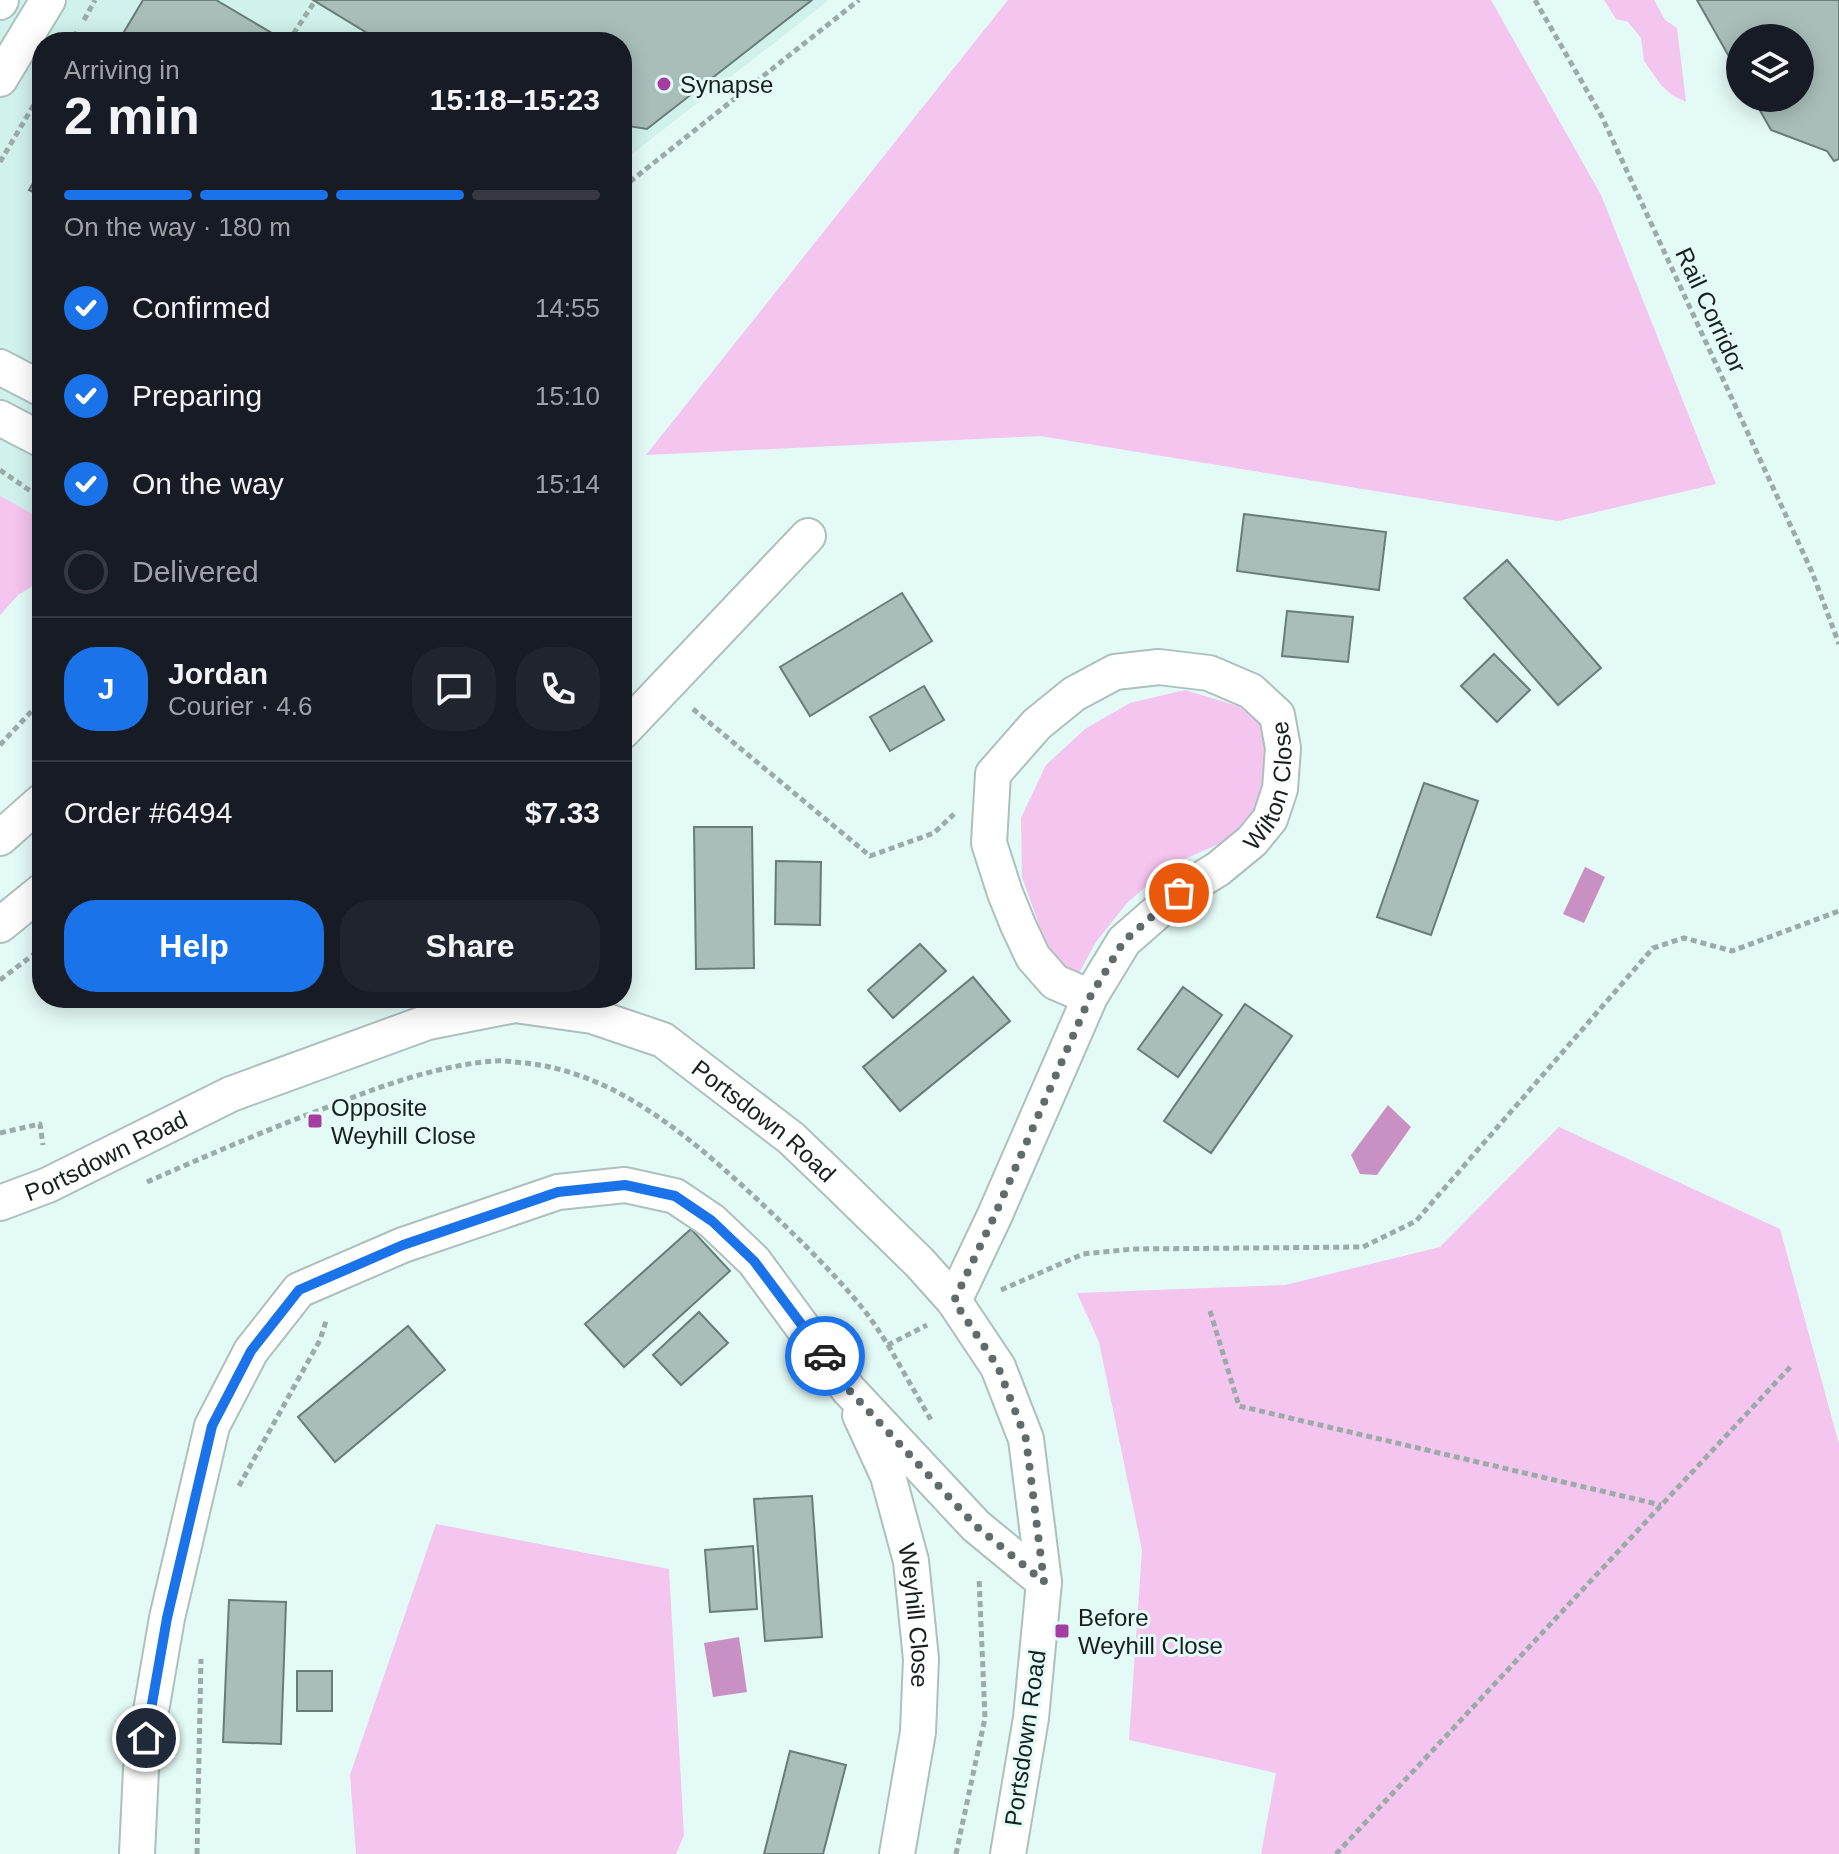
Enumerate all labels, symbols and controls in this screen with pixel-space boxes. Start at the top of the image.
map controls [1726,24,1814,112]
button: layers [1726,24,1814,112]
text: Arriving in [64,55,180,85]
place label: Synapse [680,71,773,98]
marker: Synapse [655,75,673,93]
text: 15:18–15:23 [430,83,600,116]
text: 2 min [64,87,200,145]
text: On the way · 180 m [64,212,291,242]
street label: Rail Corridor [1670,243,1752,377]
icon: check [64,286,108,330]
text: Confirmed [132,291,270,324]
text: 14:55 [535,293,600,323]
icon: check [64,374,108,418]
text: Preparing [132,379,262,412]
text: 15:10 [535,381,600,411]
icon: check [64,462,108,506]
text: On the way [132,467,284,500]
text: 15:14 [535,469,600,499]
text: Delivered [132,555,259,588]
button: chat [412,647,496,731]
button: phone [516,647,600,731]
text: Jordan [168,657,268,690]
text: J [98,672,114,705]
text: Courier · 4.6 [168,691,313,721]
street label: Wilton Close [1237,719,1297,855]
text: Order #6494 [64,796,232,829]
text: $7.33 [525,796,600,829]
pin [1145,859,1213,927]
icon: bag [1157,871,1201,915]
button: Help [64,900,324,992]
button: Share [340,900,600,992]
street label: Portsdown Road [687,1054,841,1187]
place label: Opposite Weyhill Close [331,1094,476,1149]
street label: Portsdown Road [21,1105,191,1206]
marker: Opposite Weyhill Close [306,1112,324,1130]
courier [785,1316,865,1396]
icon: car [803,1334,847,1378]
street label: Weyhill Close [893,1540,935,1688]
place label: Before Weyhill Close [1078,1604,1223,1659]
marker: Before Weyhill Close [1053,1622,1071,1640]
street label: Portsdown Road [999,1648,1051,1828]
pin [112,1704,180,1772]
icon: home [124,1716,168,1760]

